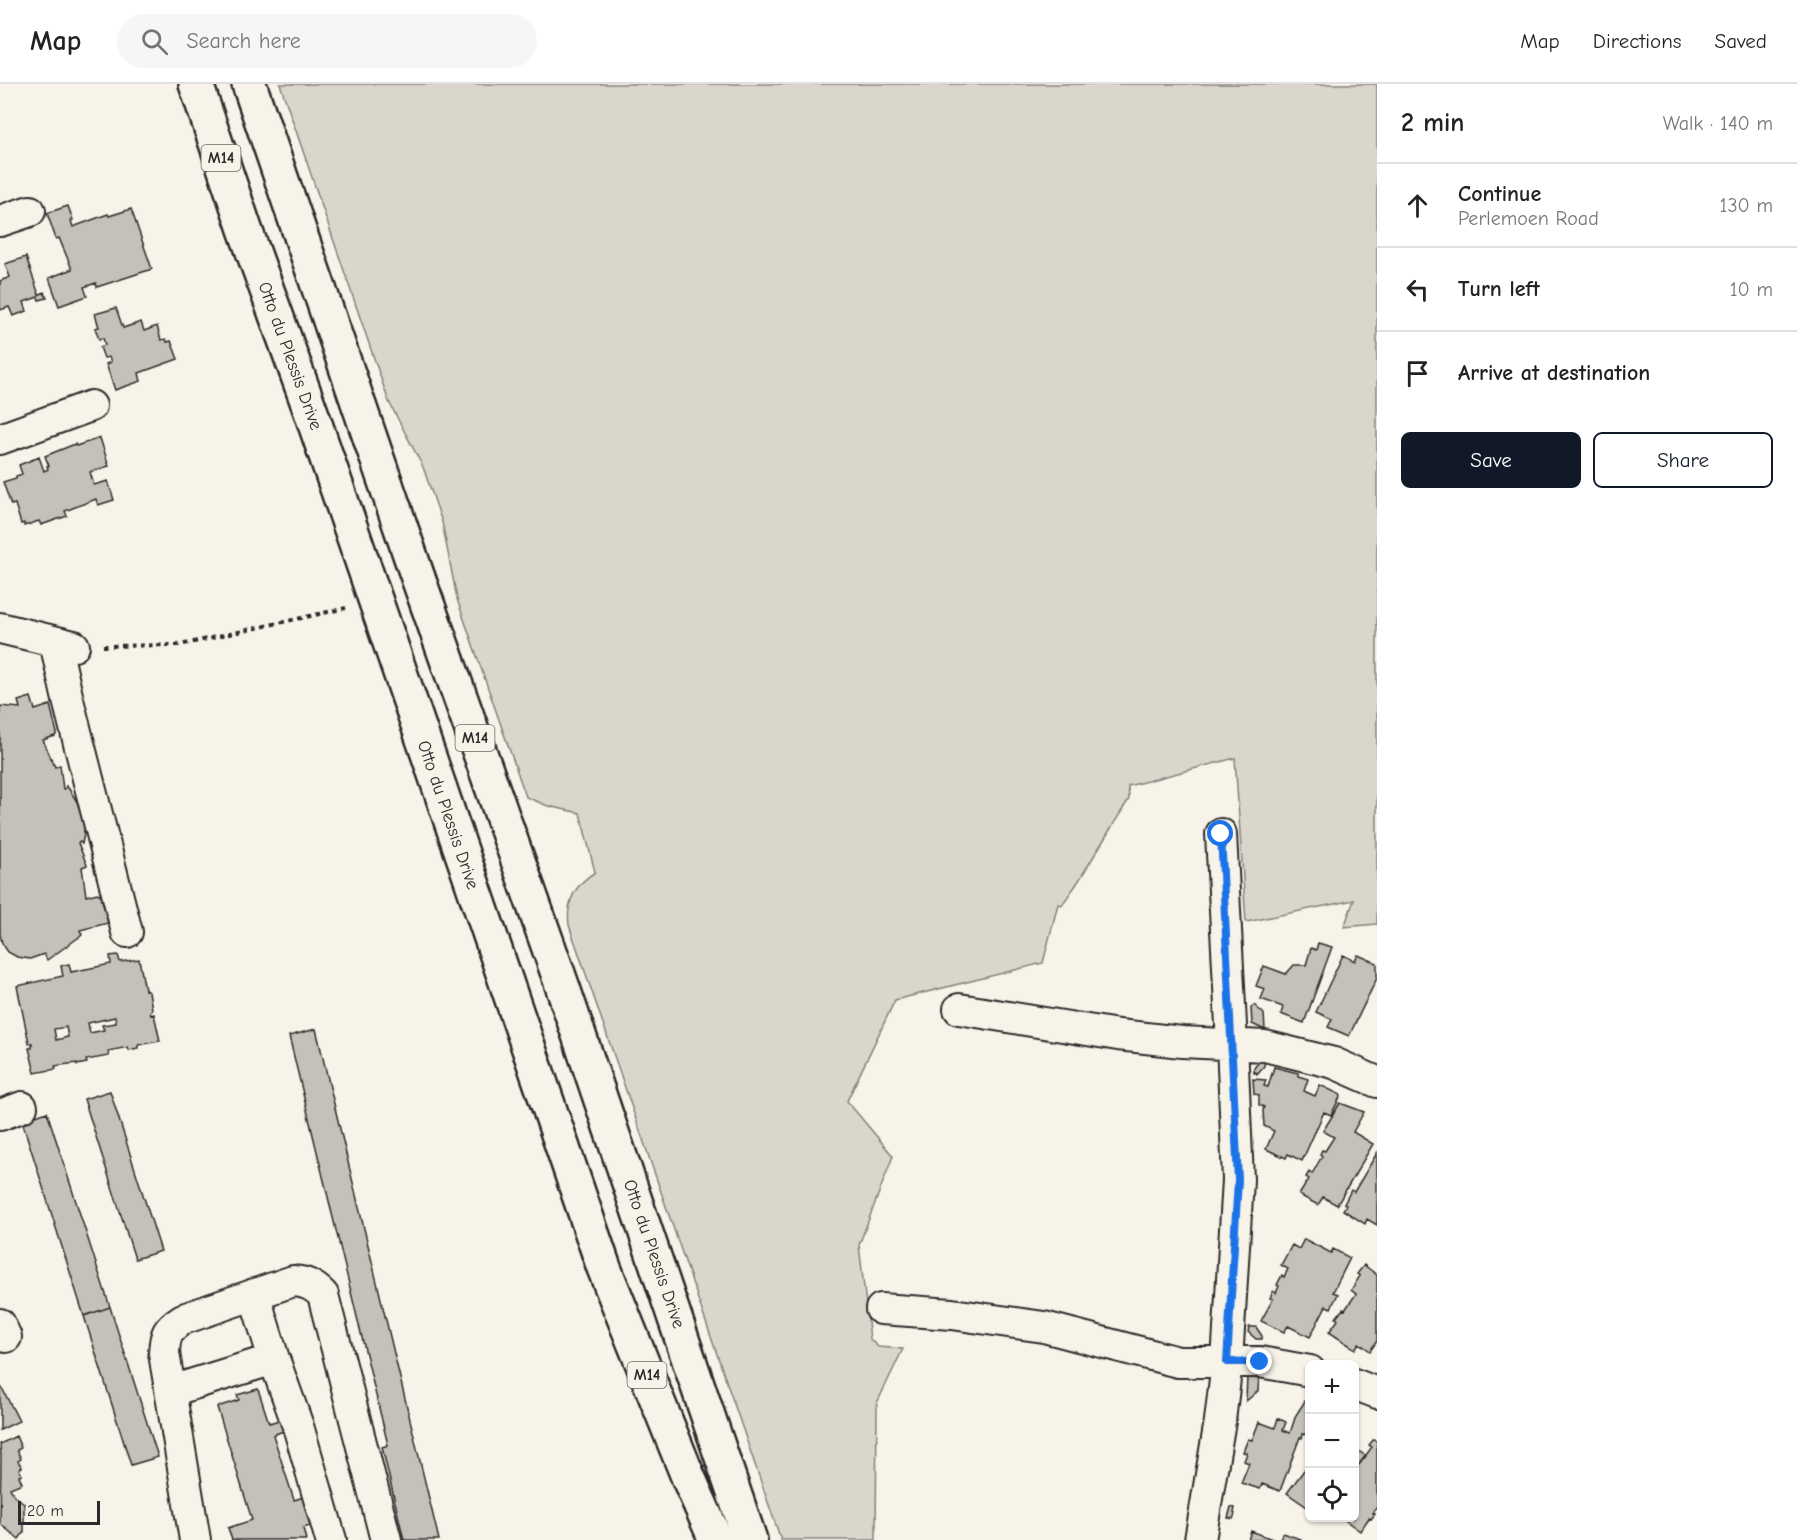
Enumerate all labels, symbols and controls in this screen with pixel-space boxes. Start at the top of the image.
search box [117,14,537,68]
text: Map [30,25,81,57]
icon: search [138,25,171,58]
text: Search here [186,28,301,54]
text: Map [1520,29,1560,53]
text: Directions [1593,29,1682,53]
text: Saved [1715,29,1767,53]
text: 2 min [1401,108,1464,138]
text: Walk · 140 m [1663,112,1773,135]
road number: M14 [202,145,240,171]
text: Continue [1458,181,1541,207]
icon: ahead [1401,189,1434,222]
text: 130 m [1720,194,1773,217]
text: Perlemoen Road [1458,207,1599,230]
icon: left [1401,273,1434,306]
text: Turn left [1458,276,1540,302]
text: 10 m [1730,278,1773,301]
street label: Otto du Plessis Drive [253,279,327,433]
icon: arrive [1401,357,1434,390]
text: Arrive at destination [1458,360,1650,386]
button: Save [1401,432,1581,488]
button: Share [1593,432,1773,488]
road number: M14 [456,725,494,751]
street label: Otto du Plessis Drive [413,738,483,892]
route start [1207,820,1233,846]
street label: Otto du Plessis Drive [619,1177,689,1331]
route end [1246,1348,1272,1374]
map controls [1305,1360,1359,1522]
button: + [1305,1360,1359,1414]
road number: M14 [628,1362,666,1388]
button: − [1305,1414,1359,1468]
button: locate [1305,1468,1359,1522]
scale bar [18,1498,100,1526]
text: 20 m [27,1502,64,1520]

